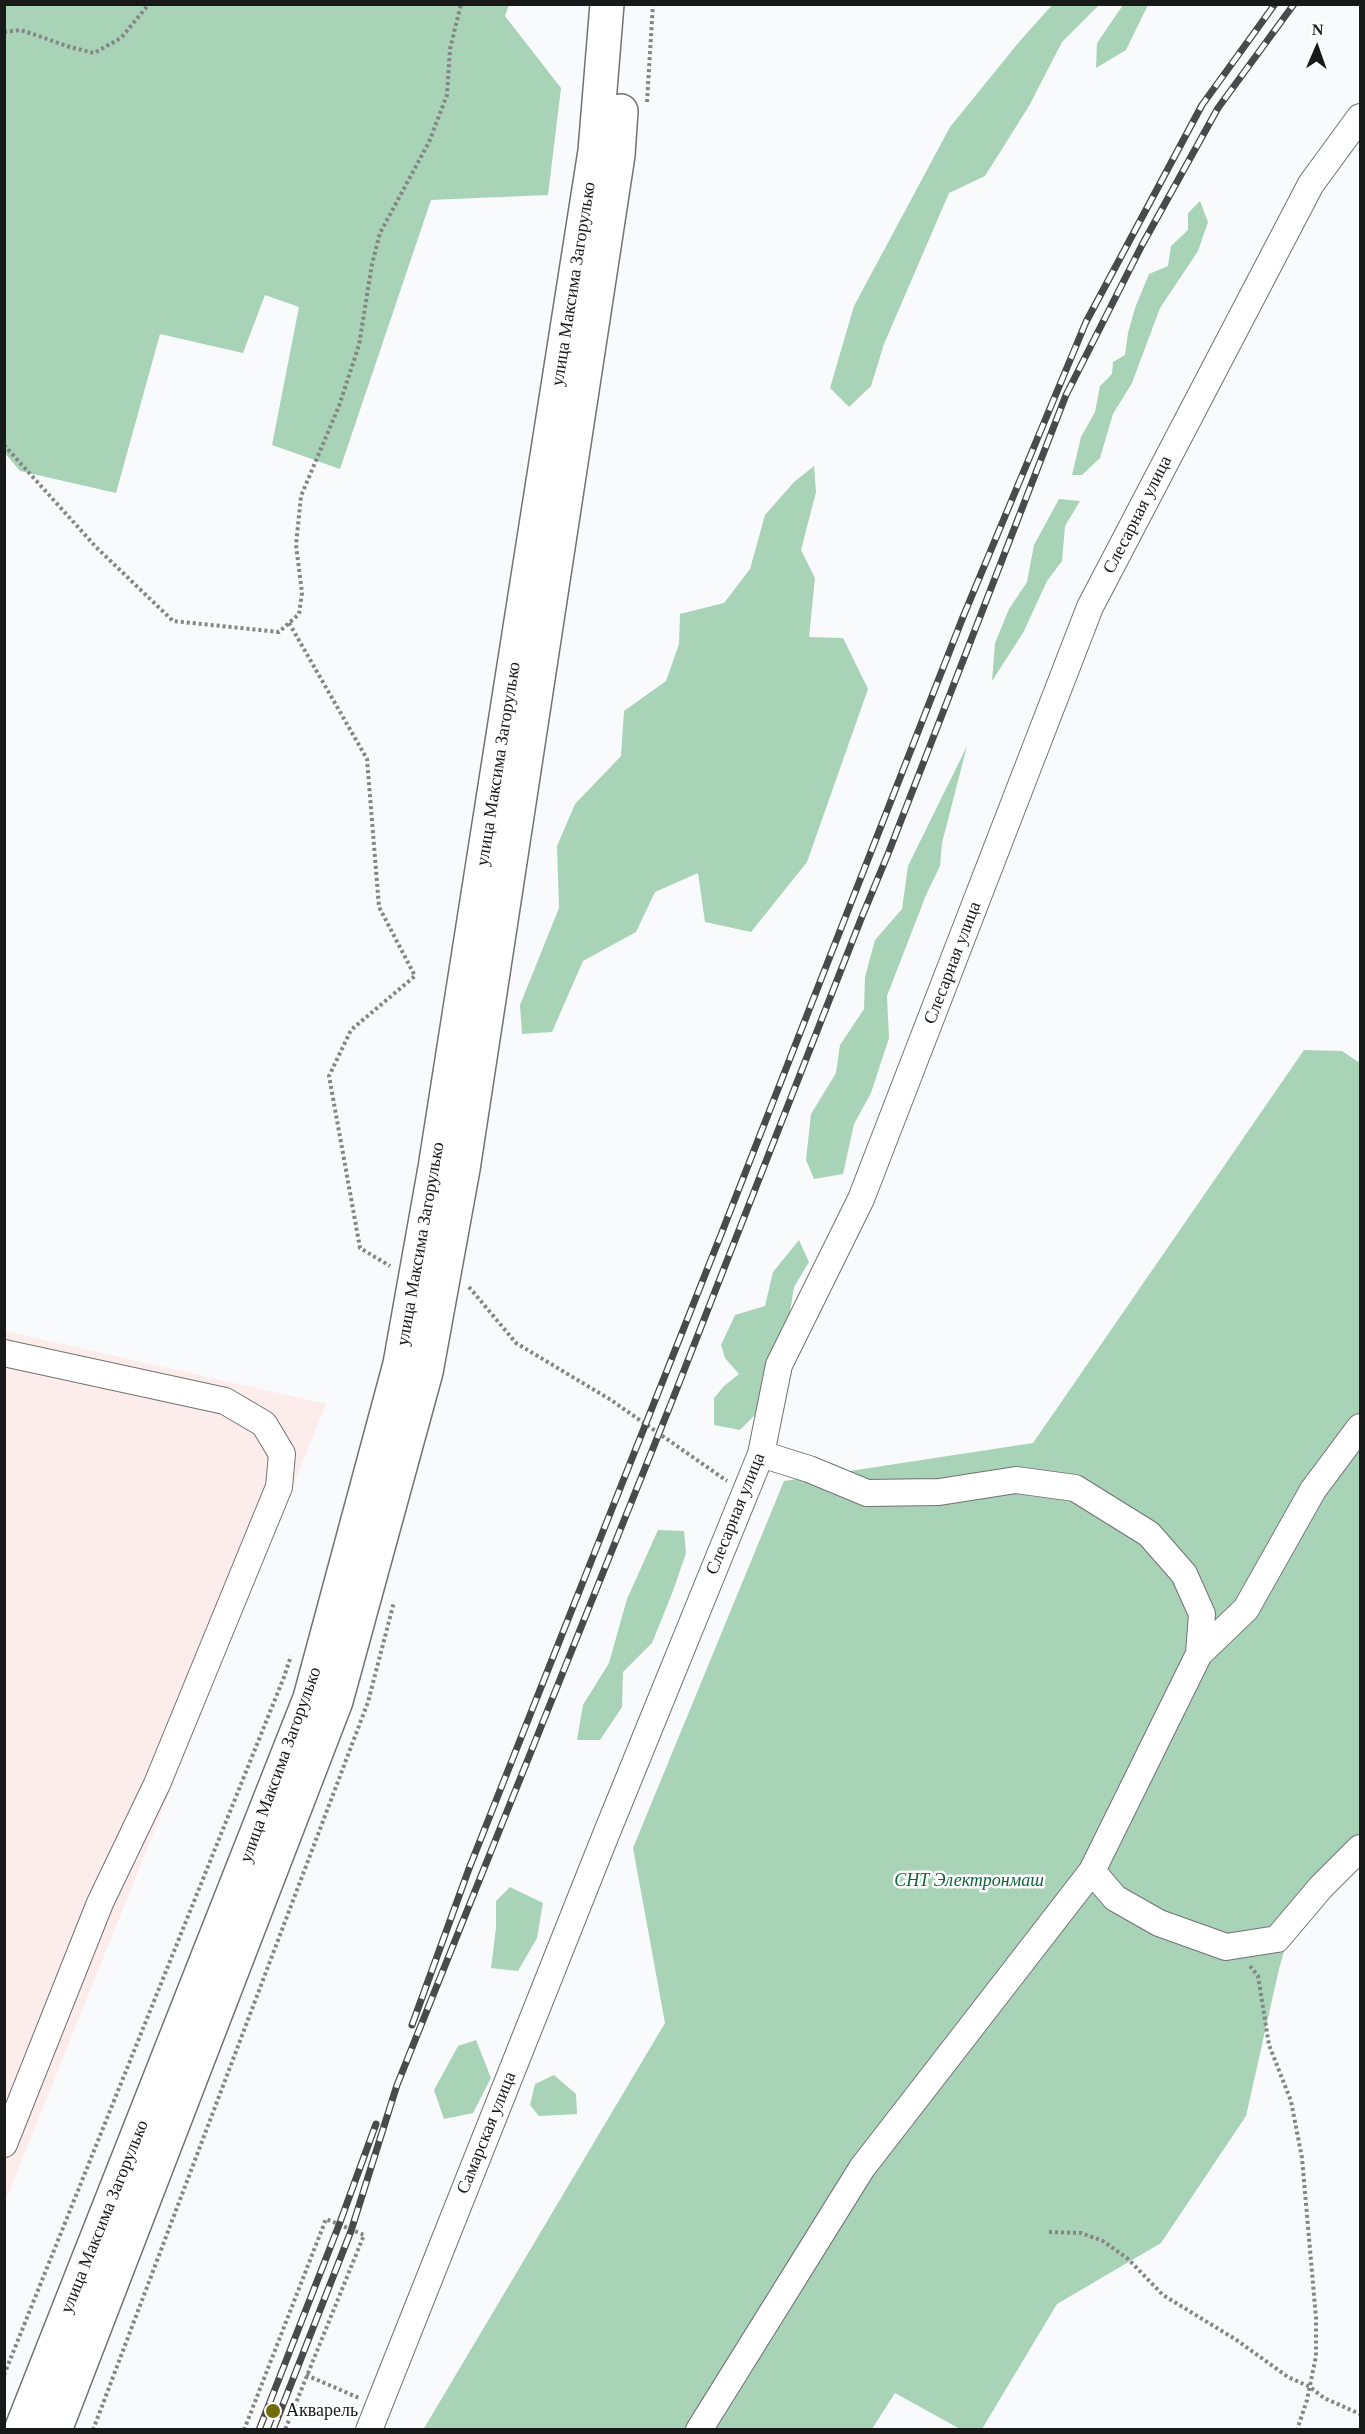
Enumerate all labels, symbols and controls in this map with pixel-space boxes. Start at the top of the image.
north arrow [1287,18,1347,78]
text: N [1312,21,1324,38]
street label: улица Максима Загорулько [547,180,601,388]
street label: Слесарная улица [1099,452,1177,578]
street label: улица Максима Загорулько [472,660,526,868]
street label: Слесарная улица [920,899,986,1027]
street label: улица Максима Загорулько [392,1140,450,1348]
street label: Слесарная улица [702,1450,770,1578]
street label: улица Максима Загорулько [236,1664,326,1866]
park label: СНТ Электронмаш [894,1870,1044,1892]
street label: Самарская улица [453,2069,521,2197]
street label: улица Максима Загорулько [56,2117,154,2317]
place label: Акварель [286,2400,358,2422]
marker: Акварель [264,2402,282,2420]

